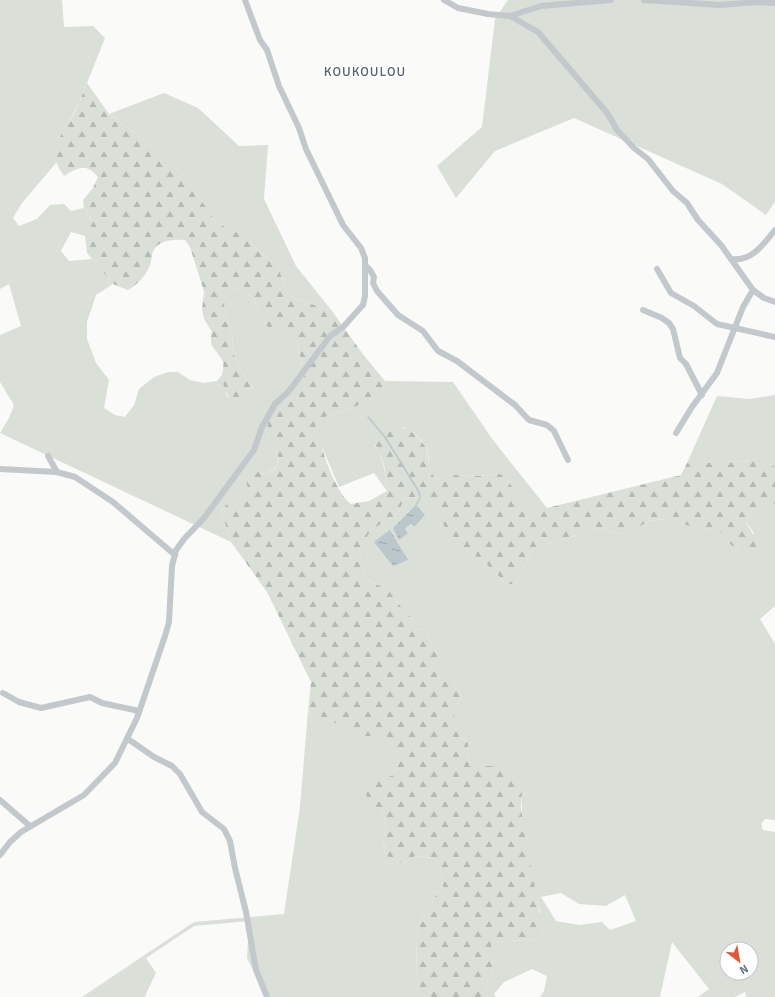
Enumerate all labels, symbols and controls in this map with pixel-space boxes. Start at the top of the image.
district label: KOUKOULOU [324,64,406,80]
north arrow [719,941,759,981]
text: N [737,962,751,977]

